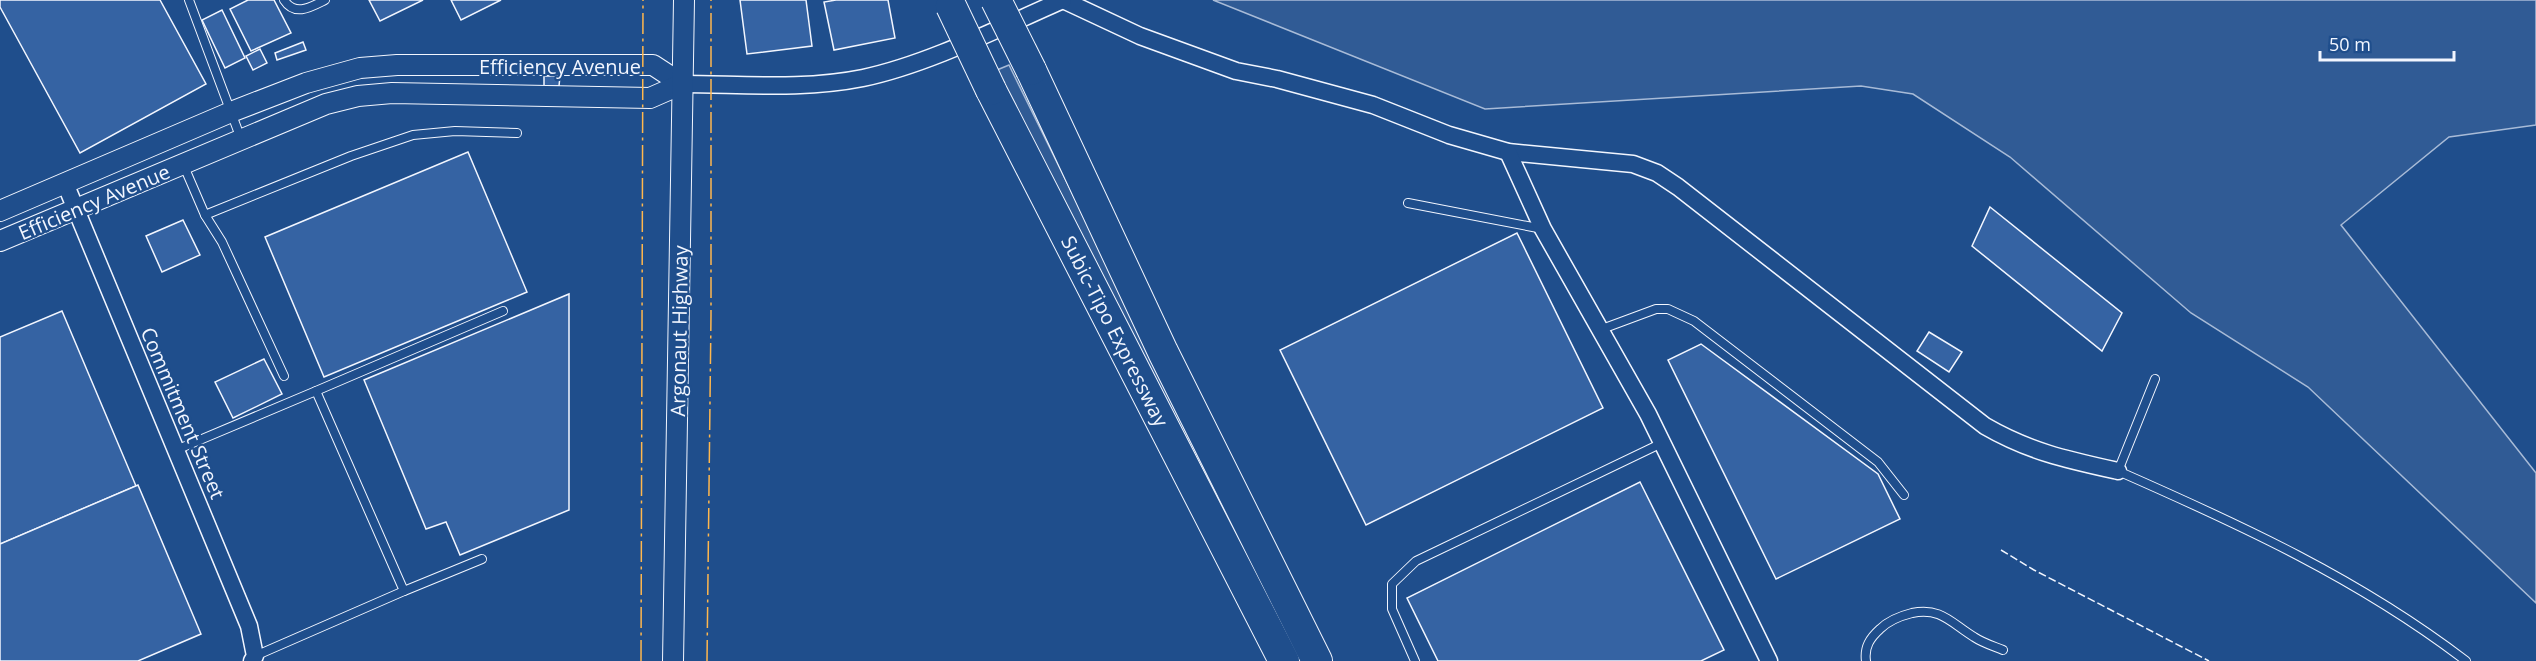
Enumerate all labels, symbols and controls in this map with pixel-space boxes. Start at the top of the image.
scale bar [2320,24,2454,62]
text: 50 m [2329,32,2371,56]
street label: Efficiency Avenue [479,53,641,80]
street label: Efficiency Avenue [14,158,174,246]
street label: Subic-Tipo Expressway [1055,231,1175,432]
street label: Argonaut Highway [664,244,694,417]
street label: Commitment Street [135,323,231,503]

